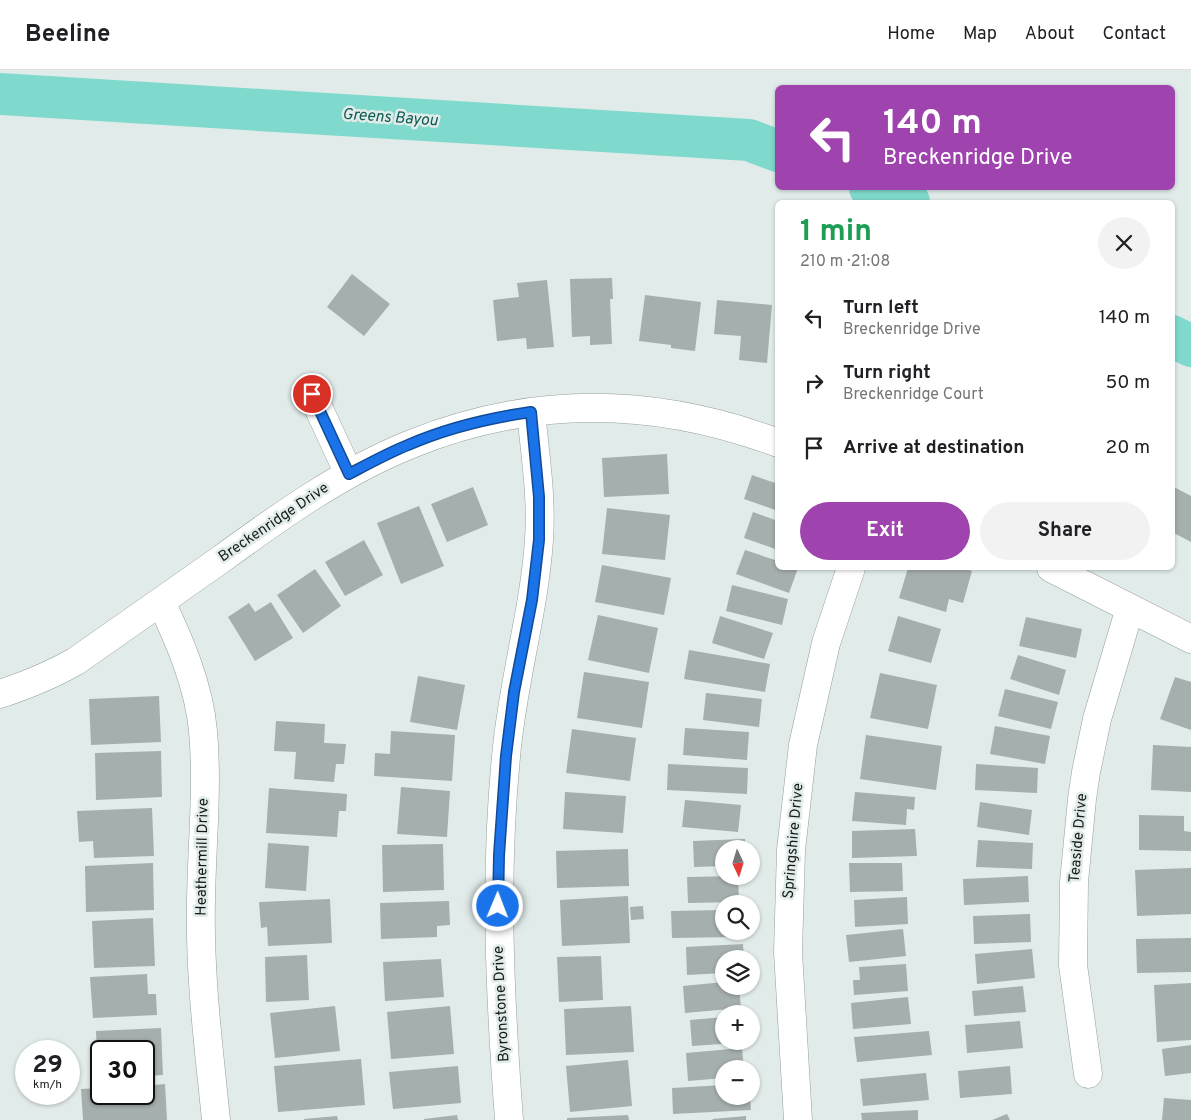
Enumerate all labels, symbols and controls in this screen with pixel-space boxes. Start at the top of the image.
text: Beeline [25,20,110,50]
text: Home [887,23,935,46]
text: Map [963,23,997,46]
text: About [1025,23,1074,46]
text: Contact [1102,23,1166,46]
text: 140 m [883,102,982,146]
water label: Greens Bayou [342,105,439,131]
icon: left [800,105,865,170]
text: Breckenridge Drive [883,145,1072,172]
text: 1 min [800,214,872,251]
button: close [1098,217,1150,269]
text: 210 m · 21:08 [800,252,890,272]
text: Turn left [843,296,919,320]
icon: left [800,304,828,332]
text: 140 m [1099,306,1150,330]
text: Breckenridge Drive [843,320,981,340]
text: Turn right [843,361,931,385]
icon: right [800,369,828,397]
text: 50 m [1105,371,1150,395]
pin [291,373,333,415]
icon: arrive [298,380,326,408]
text: Breckenridge Court [843,385,984,405]
icon: arrive [800,434,828,462]
text: Arrive at destination [843,436,1024,460]
text: 20 m [1106,436,1150,460]
street label: Breckenridge Drive [215,479,333,567]
button: Exit [800,502,970,560]
button: Share [980,502,1150,560]
street label: Springshire Drive [779,782,809,900]
street label: Teaside Drive [1066,792,1092,884]
street label: Heathermill Drive [192,798,214,916]
north arrow [715,840,760,885]
map controls [715,840,760,1105]
position arrow [471,879,523,931]
button: search [715,895,760,940]
street label: Byronstone Drive [489,945,515,1063]
button: layers [715,950,760,995]
button: + [715,1005,760,1050]
speed limit sign: 30 [90,1040,155,1105]
text: 29 [32,1050,63,1082]
button: − [715,1060,760,1105]
text: km/h [33,1077,62,1093]

